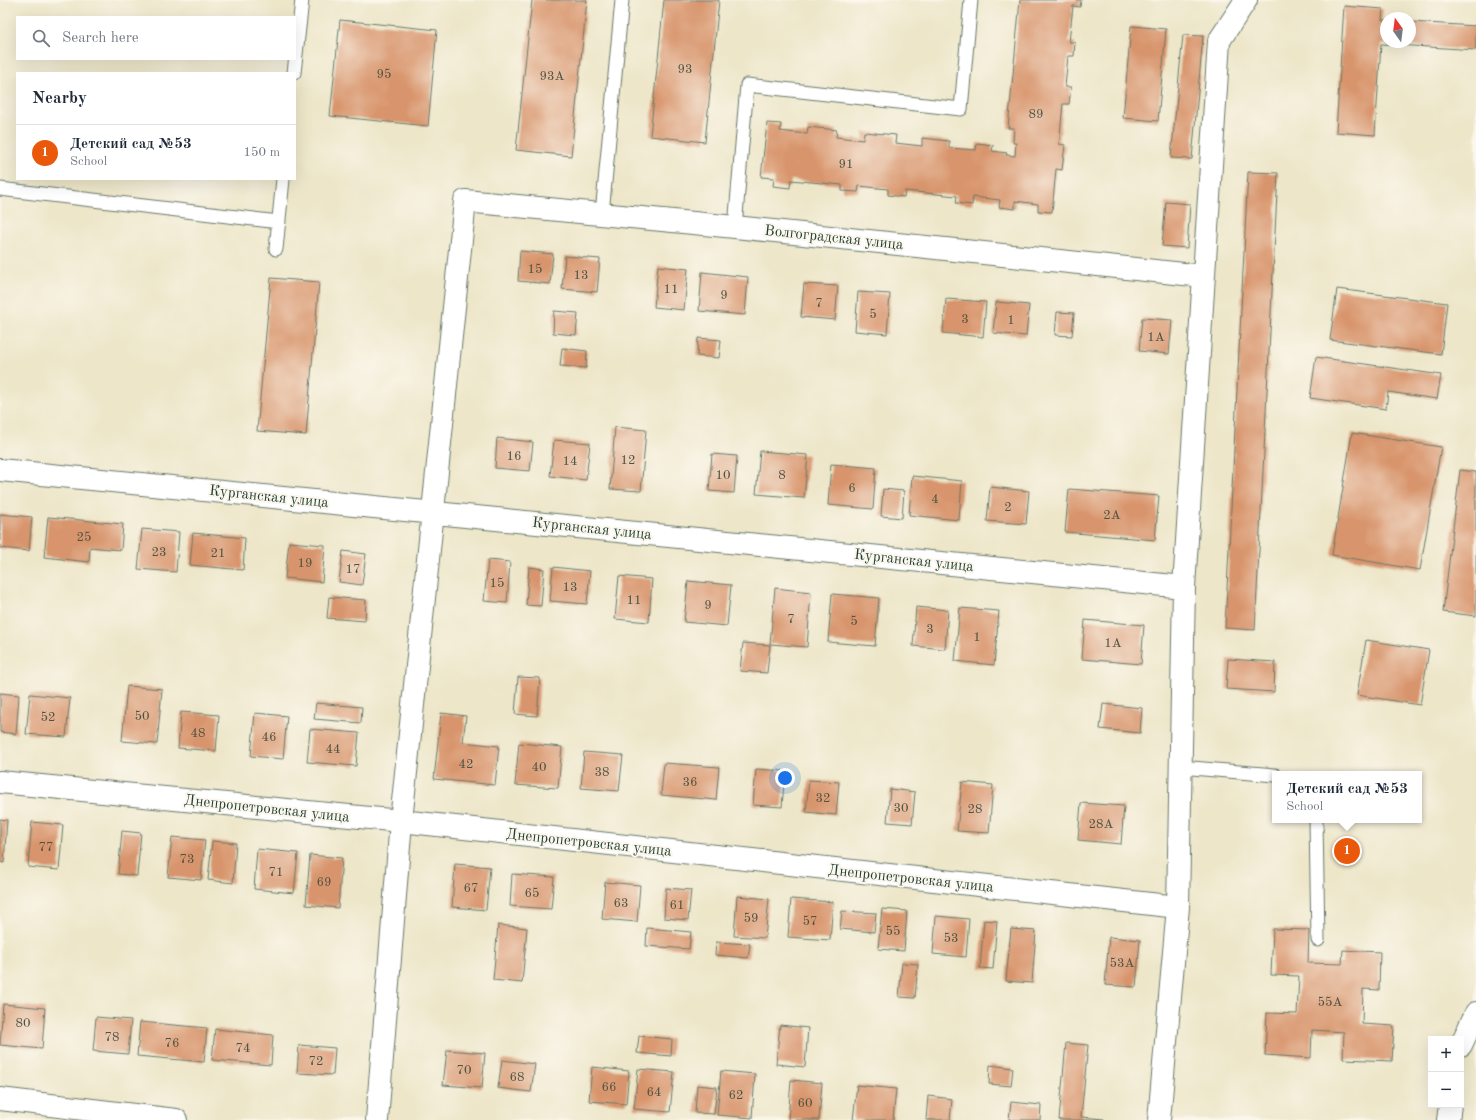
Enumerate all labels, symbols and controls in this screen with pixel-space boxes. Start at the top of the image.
north arrow [1380,12,1416,48]
search box [16,16,296,60]
icon: search [30,27,52,49]
text: Search here [62,31,139,46]
house number: 93 [677,63,693,76]
house number: 95 [376,68,392,81]
house number: 93А [539,70,565,83]
text: Nearby [32,90,87,107]
house number: 89 [1028,108,1044,121]
text: Детский сад №53 [70,137,192,152]
text: 1 [41,146,49,159]
text: 150 m [243,146,280,159]
text: School [70,155,107,168]
house number: 91 [838,158,854,171]
street label: Волгоградская улица [764,224,905,253]
house number: 15 [527,263,543,276]
house number: 13 [573,269,589,282]
house number: 11 [663,283,679,296]
house number: 9 [720,289,728,302]
house number: 7 [815,297,823,310]
house number: 5 [869,308,877,321]
house number: 3 [961,313,969,326]
house number: 1 [1007,314,1015,327]
house number: 1А [1147,331,1165,344]
house number: 16 [506,450,522,463]
house number: 12 [620,454,636,467]
house number: 14 [562,455,578,468]
house number: 10 [715,469,731,482]
house number: 8 [778,469,786,482]
house number: 6 [848,482,856,495]
street label: Курганская улица [208,484,330,511]
house number: 4 [931,493,939,506]
house number: 2 [1004,501,1012,514]
house number: 2А [1103,509,1121,522]
street label: Курганская улица [531,516,653,543]
house number: 25 [76,531,92,544]
house number: 23 [151,546,167,559]
house number: 21 [210,547,226,560]
street label: Курганская улица [853,548,975,575]
house number: 19 [297,557,313,570]
house number: 17 [345,563,361,576]
house number: 15 [489,577,505,590]
house number: 13 [562,581,578,594]
house number: 11 [626,594,642,607]
house number: 9 [704,599,712,612]
house number: 7 [787,613,795,626]
house number: 5 [850,615,858,628]
house number: 3 [926,623,934,636]
house number: 1 [973,631,981,644]
house number: 1А [1104,637,1122,650]
house number: 50 [134,710,150,723]
house number: 52 [40,711,56,724]
house number: 48 [190,727,206,740]
house number: 46 [261,731,277,744]
house number: 44 [325,743,341,756]
house number: 42 [458,758,474,771]
house number: 40 [531,761,547,774]
house number: 38 [594,766,610,779]
your location [775,768,795,788]
popup [1272,771,1422,823]
house number: 36 [682,776,698,789]
text: Детский сад №53 [1286,782,1408,797]
house number: 32 [815,792,831,805]
street label: Днепропетровская улица [183,793,351,826]
text: School [1286,800,1323,813]
house number: 30 [893,802,909,815]
house number: 28 [967,803,983,816]
house number: 28А [1088,818,1114,831]
street label: Днепропетровская улица [505,827,673,860]
pin: 1 [1334,836,1360,866]
house number: 77 [38,841,54,854]
house number: 73 [179,853,195,866]
street label: Днепропетровская улица [827,863,995,896]
house number: 71 [268,866,284,879]
house number: 69 [316,876,332,889]
house number: 67 [463,882,479,895]
house number: 65 [524,887,540,900]
house number: 63 [613,897,629,910]
house number: 61 [669,899,685,912]
house number: 59 [743,912,759,925]
house number: 57 [802,915,818,928]
house number: 55 [885,925,901,938]
house number: 53 [943,932,959,945]
house number: 53А [1109,957,1135,970]
house number: 55А [1317,996,1343,1009]
house number: 80 [15,1017,31,1030]
house number: 78 [104,1031,120,1044]
map controls [1428,1036,1464,1108]
button: + [1428,1036,1464,1072]
house number: 76 [164,1037,180,1050]
house number: 74 [235,1042,251,1055]
house number: 72 [308,1055,324,1068]
house number: 70 [456,1064,472,1077]
house number: 68 [509,1071,525,1084]
button: − [1428,1072,1464,1108]
house number: 66 [601,1081,617,1094]
house number: 64 [646,1086,662,1099]
house number: 62 [728,1089,744,1102]
house number: 60 [797,1097,813,1110]

